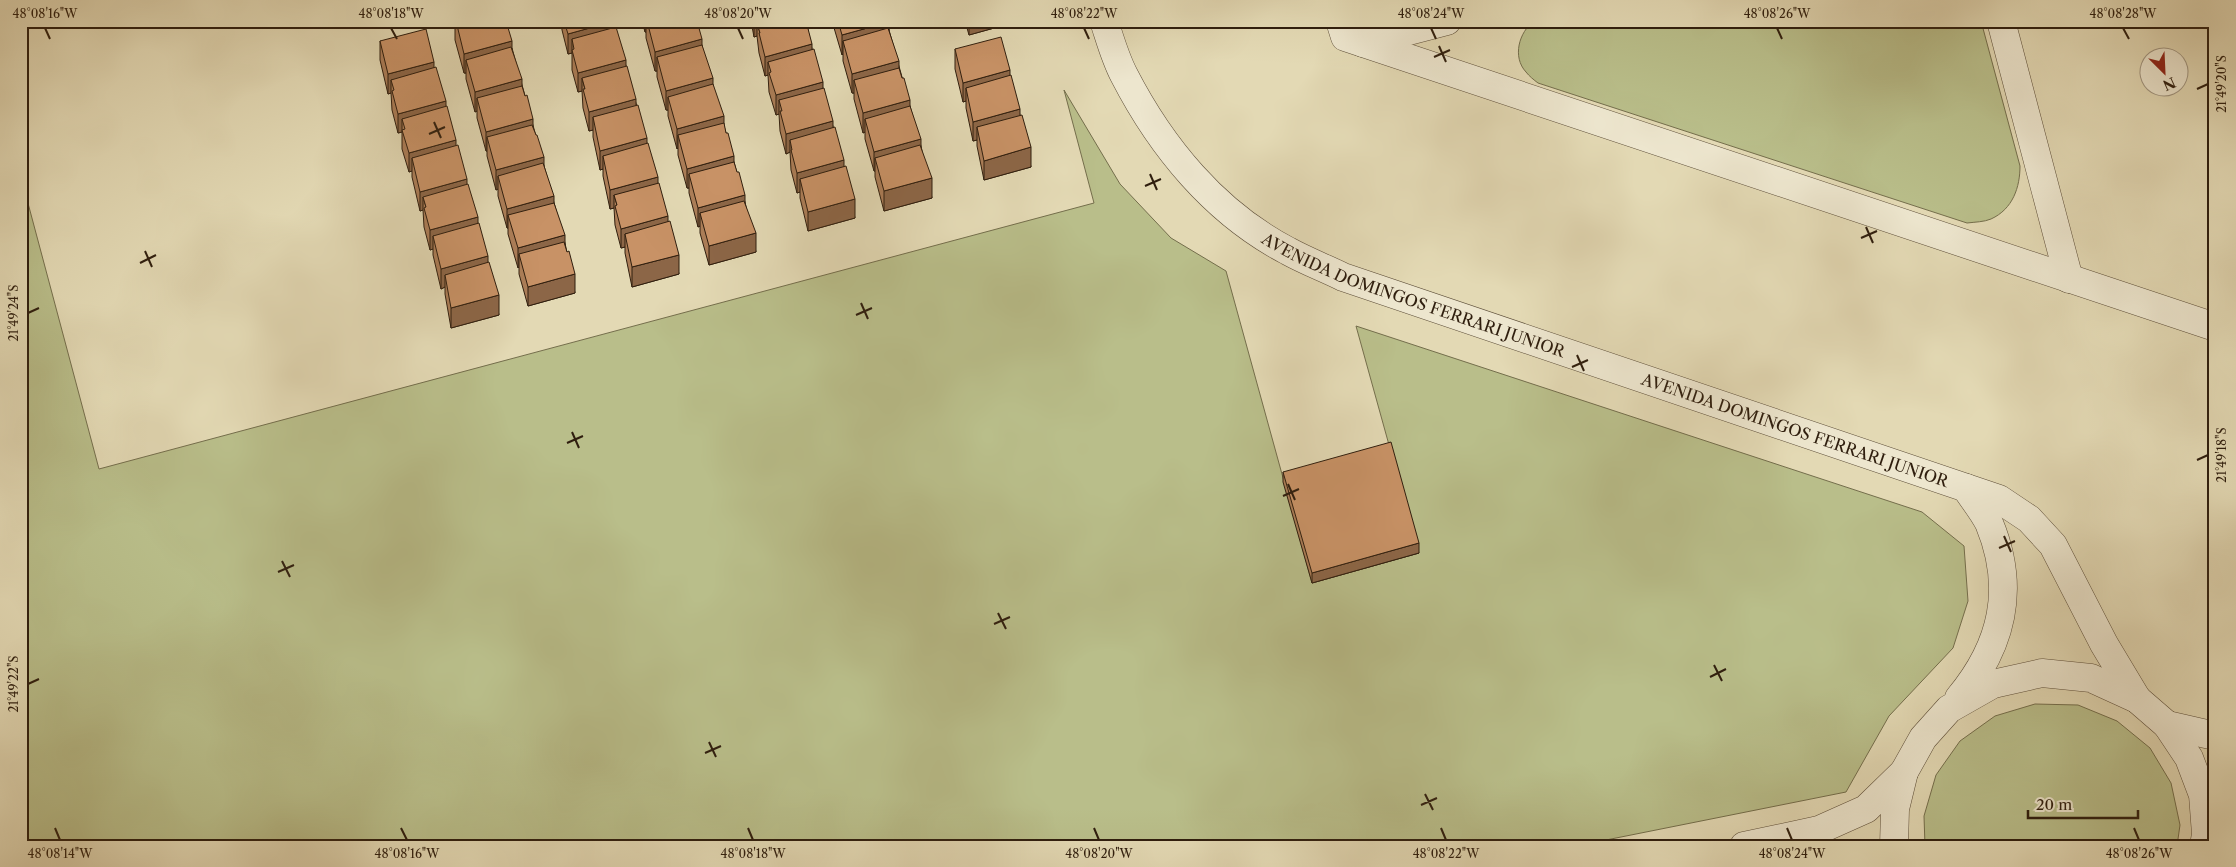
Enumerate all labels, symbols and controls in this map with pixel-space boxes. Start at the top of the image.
text: 48°08'16"W [13,6,78,21]
text: 48°08'18"W [358,6,424,21]
text: 48°08'20"W [704,6,773,21]
text: 48°08'22"W [1051,6,1118,21]
text: 48°08'24"W [1398,6,1465,21]
text: 48°08'26"W [1744,6,1811,21]
text: 48°08'28"W [2090,6,2157,21]
north arrow [2138,48,2188,98]
text: 21°49'20"S [2214,55,2229,113]
text: N [2160,73,2179,95]
street label: AVENIDA DOMINGOS FERRARI JUNIOR [1257,228,1569,362]
text: 21°49'24"S [6,285,21,341]
street label: AVENIDA DOMINGOS FERRARI JUNIOR [1638,368,1952,492]
text: 21°49'18"S [2214,427,2229,483]
text: 21°49'22"S [6,656,21,712]
scale bar [2028,787,2138,819]
text: 20 m [2036,795,2072,814]
text: 48°08'14"W [28,846,93,861]
text: 48°08'16"W [375,846,440,861]
text: 48°08'18"W [720,846,786,861]
text: 48°08'20"W [1065,846,1134,861]
text: 48°08'22"W [1413,846,1480,861]
text: 48°08'24"W [1759,846,1826,861]
text: 48°08'26"W [2106,846,2173,861]

